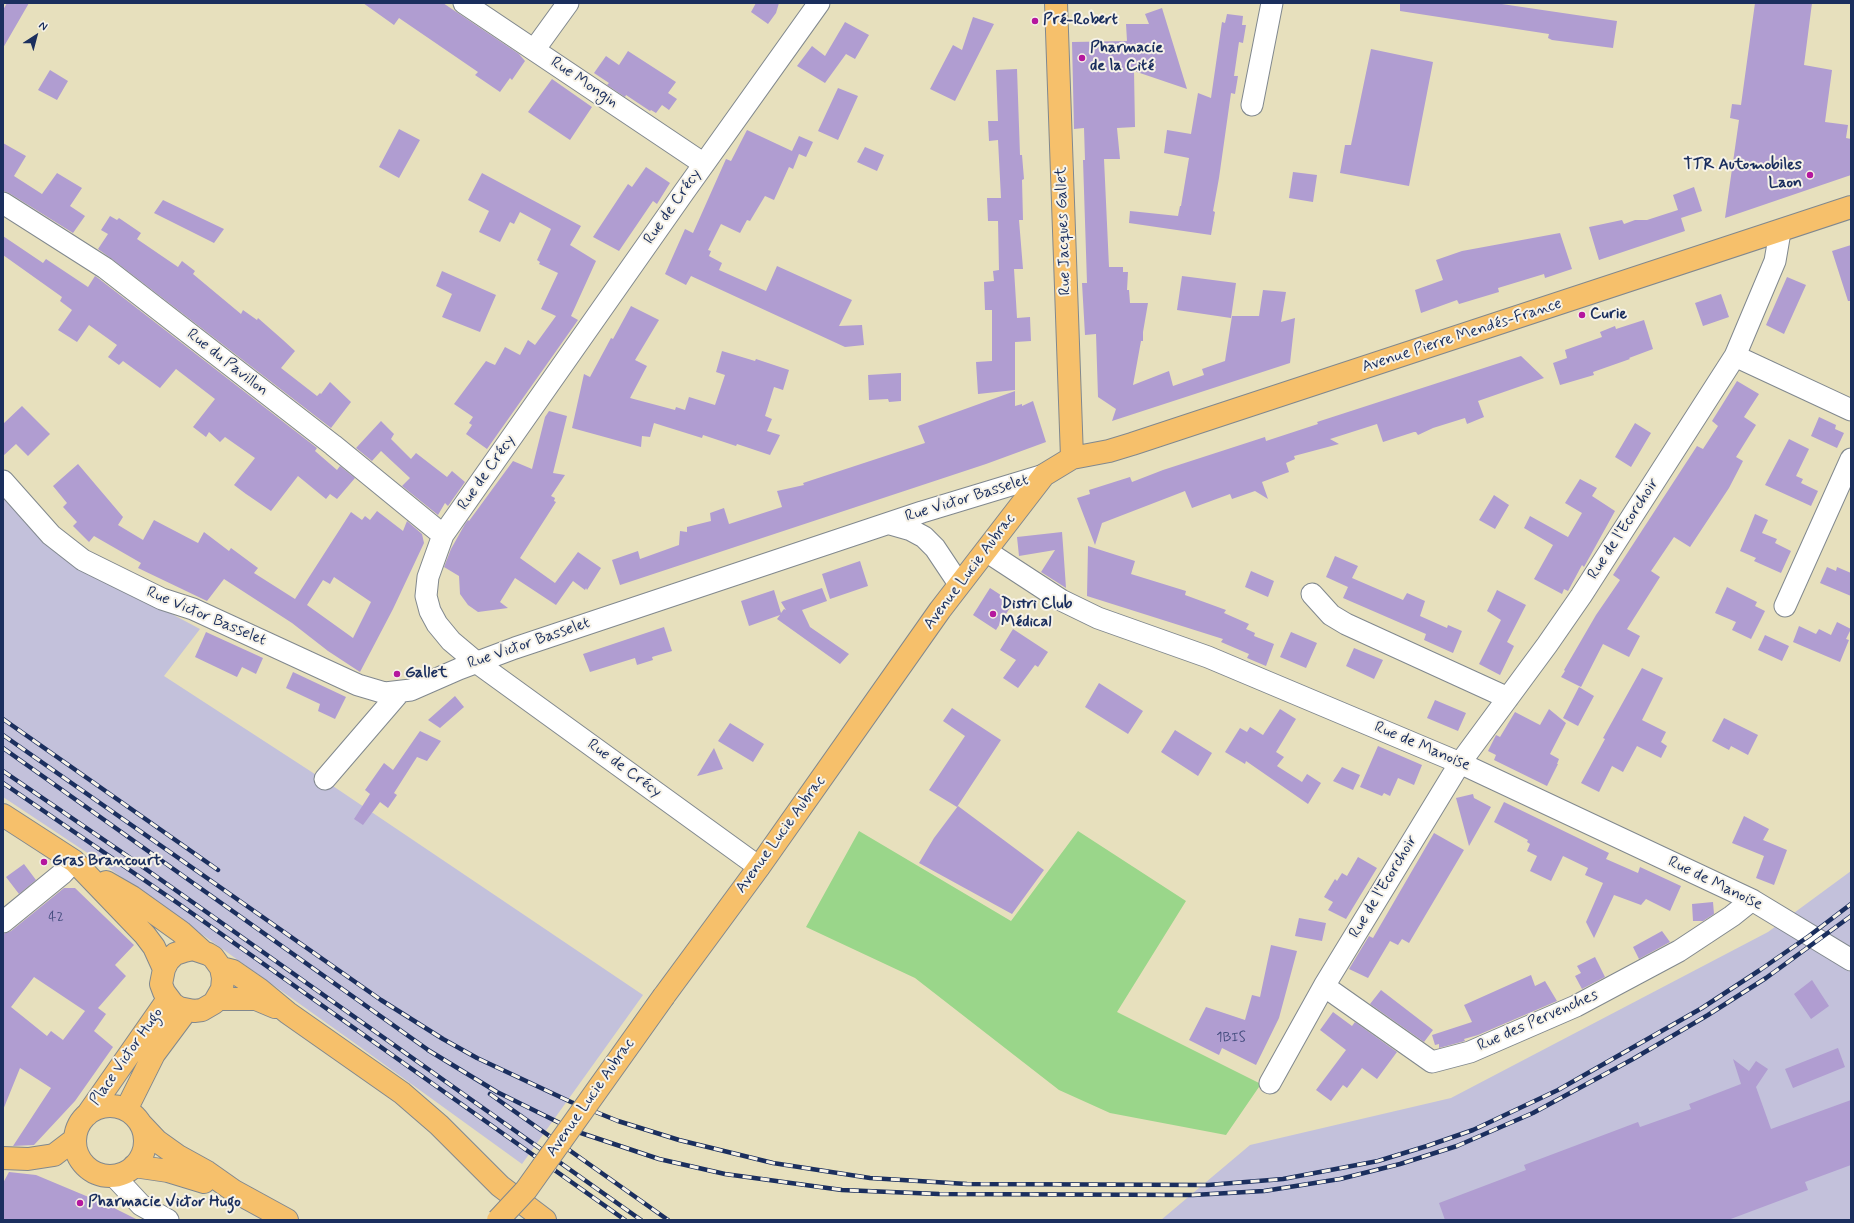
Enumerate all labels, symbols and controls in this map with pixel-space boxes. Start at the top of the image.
place label: Pré-Robert [1043,11,1118,31]
north arrow [16,16,56,56]
marker: Pré-Robert [1030,16,1040,26]
text: N [36,18,50,34]
place label: Pharmacie de la Cité [1090,39,1163,77]
street label: Rue Mongin [546,53,622,113]
marker: Pharmacie de la Cité [1077,53,1087,63]
place label: TTR Automobiles Laon [1683,156,1802,194]
street label: Rue de Crécy [640,166,706,248]
street label: Rue Jacques Gallet [1052,166,1076,296]
marker: TTR Automobiles Laon [1805,170,1815,180]
street label: Avenue Pierre Mendés-France [1360,295,1564,377]
place label: Curie [1590,305,1627,325]
marker: Curie [1577,310,1587,320]
street label: Rue du Pavillon [182,325,272,401]
street label: Rue de Crécy [454,432,520,514]
street label: Rue Victor Basselet [903,471,1031,527]
street label: Rue de l'Ecorchoir [1584,475,1664,583]
street label: Avenue Lucie Aubrac [920,510,1020,634]
street label: Rue Victor Basselet [143,583,269,651]
place label: Distri Club Médical [1001,595,1072,633]
marker: Distri Club Médical [988,609,998,619]
street label: Rue Victor Basselet [465,614,593,674]
place label: Gallet [405,664,447,684]
marker: Gallet [392,669,402,679]
street label: Rue de Manoise [1371,718,1473,776]
street label: Rue de Crécy [583,736,665,802]
street label: Avenue Lucie Aubrac [732,773,830,897]
street label: Rue de l'Ecorchoir [1346,832,1422,942]
place label: Gras Brancourt [52,852,161,872]
street label: Rue de Manoise [1665,853,1765,915]
marker: Gras Brancourt [39,857,49,867]
house number: 42 [48,910,64,926]
street label: Rue des Pervenches [1475,986,1601,1056]
street label: Place Victor Hugo [86,1004,168,1110]
house number: 1BIS [1216,1030,1246,1046]
street label: Avenue Lucie Aubrac [543,1035,639,1161]
place label: Pharmacie Victor Hugo [88,1193,241,1213]
marker: Pharmacie Victor Hugo [75,1198,85,1208]

